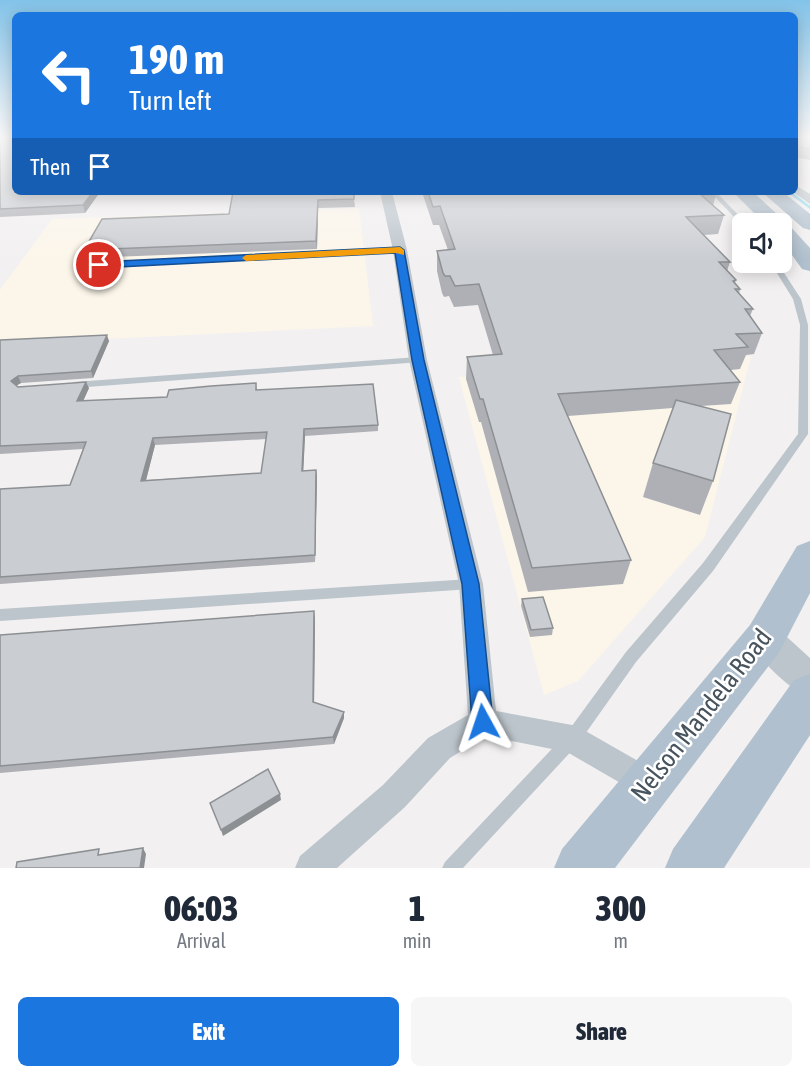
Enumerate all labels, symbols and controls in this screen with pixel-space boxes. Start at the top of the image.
text: 190 m [129,35,224,83]
icon: left [30,36,108,114]
text: Turn left [129,85,212,116]
icon: arrive [83,150,116,183]
text: Then [30,154,71,180]
map controls [732,213,792,273]
button: sound [732,213,792,273]
pin [73,239,124,290]
icon: arrive [82,248,115,281]
street label: Nelson Mandela Road [625,623,777,807]
position arrow [451,690,515,754]
text: 06:03 [164,887,239,929]
text: 1 [409,887,425,929]
text: 300 [595,887,646,929]
text: Arrival [177,929,226,952]
text: min [403,929,431,952]
text: m [613,929,628,952]
button: Exit [18,997,399,1066]
button: Share [411,997,792,1066]

